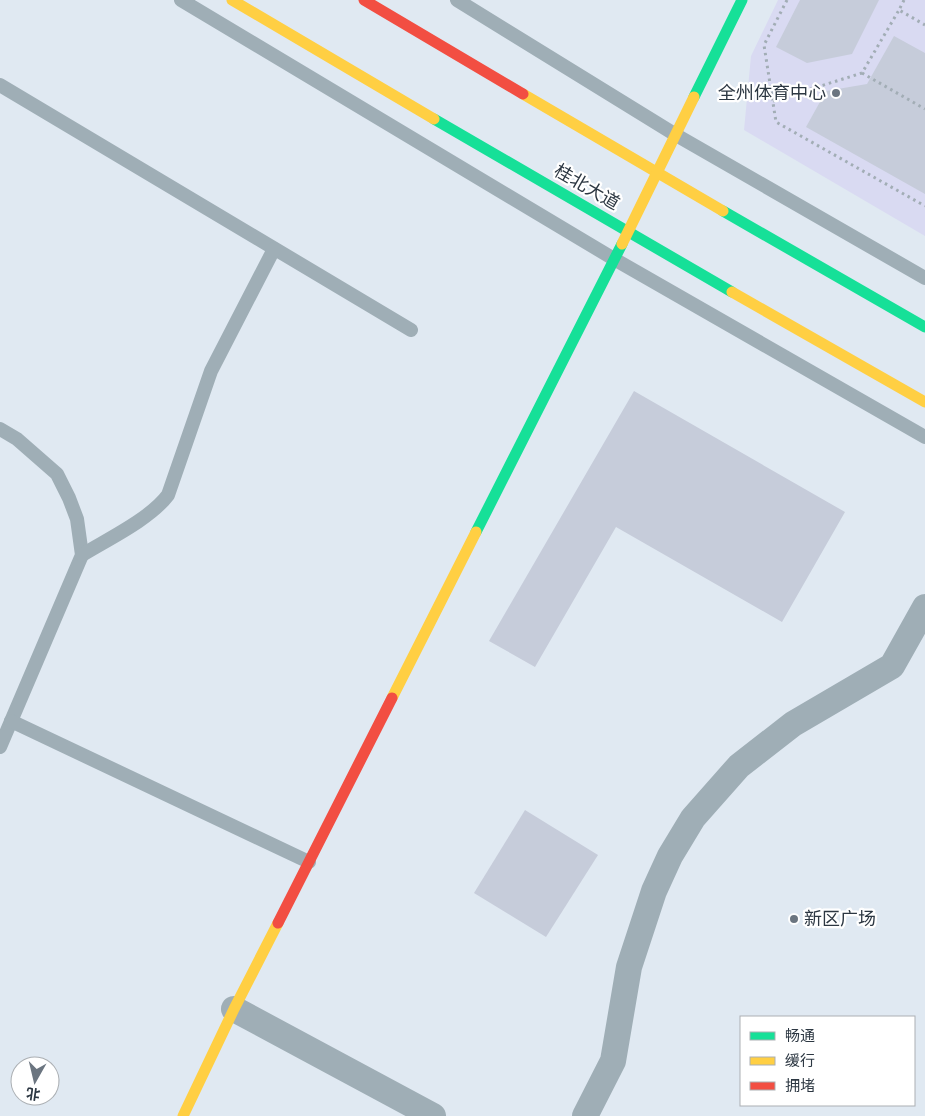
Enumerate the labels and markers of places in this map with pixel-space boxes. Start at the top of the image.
place label: 全州体育中心 [718,82,826,104]
marker: 全州体育中心 [830,87,842,99]
place label: 新区广场 [804,908,876,930]
marker: 新区广场 [788,913,800,925]

